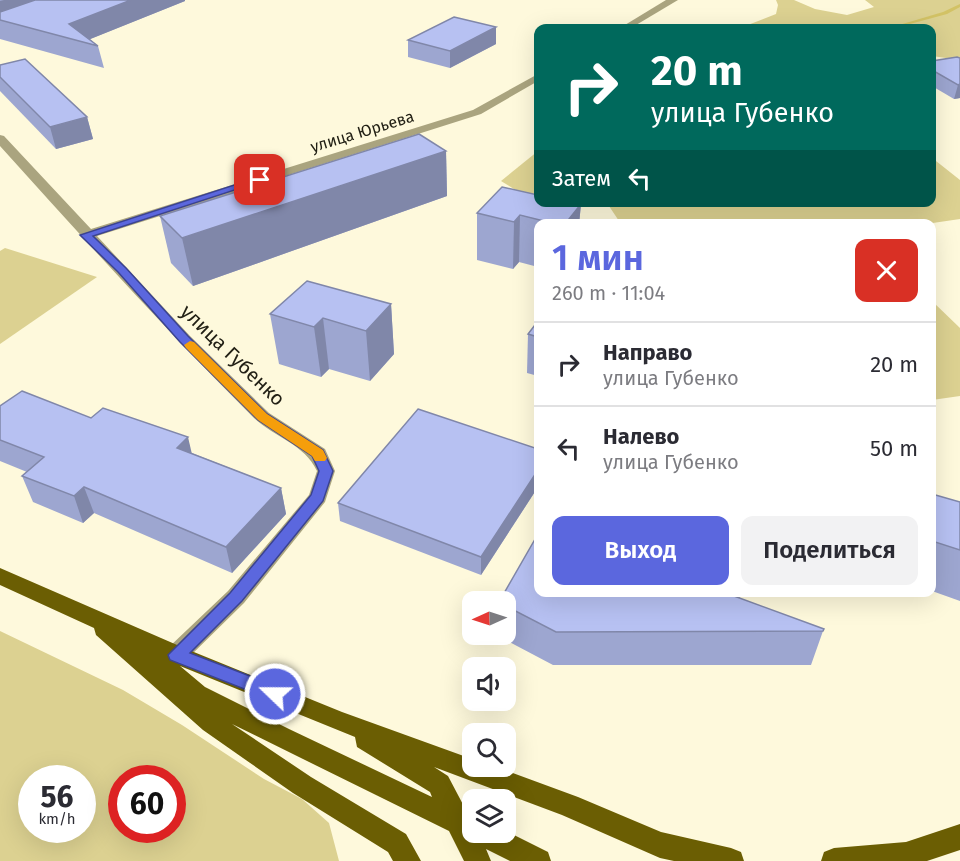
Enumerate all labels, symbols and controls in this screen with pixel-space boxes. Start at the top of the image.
text: 20 m [651,46,743,96]
icon: right [552,48,630,126]
text: улица Губенко [651,97,834,129]
street label: улица Юрьева [308,107,416,156]
pin [234,154,285,205]
icon: left [623,162,656,195]
icon: arrive [243,163,276,196]
text: Затем [552,165,611,192]
text: 1 мин [552,236,644,280]
button: close [855,239,918,302]
text: 260 m · 11:04 [552,281,665,305]
street label: улица Губенко [176,299,290,411]
text: Направо [603,339,692,366]
icon: right [552,348,585,381]
text: 20 m [870,351,918,378]
text: улица Губенко [603,366,739,390]
text: Налево [603,423,679,450]
icon: left [552,432,585,465]
text: 50 m [870,435,918,462]
text: улица Губенко [603,450,739,474]
button: Выход [552,516,729,585]
button: Поделиться [741,516,918,585]
north arrow [462,591,516,645]
map controls [462,591,516,843]
button: sound [462,657,516,711]
position arrow [243,662,307,726]
button: search [462,723,516,777]
speed limit sign: 60 [108,765,186,843]
text: 56 [40,779,73,815]
button: layers [462,789,516,843]
text: km/h [38,810,76,828]

